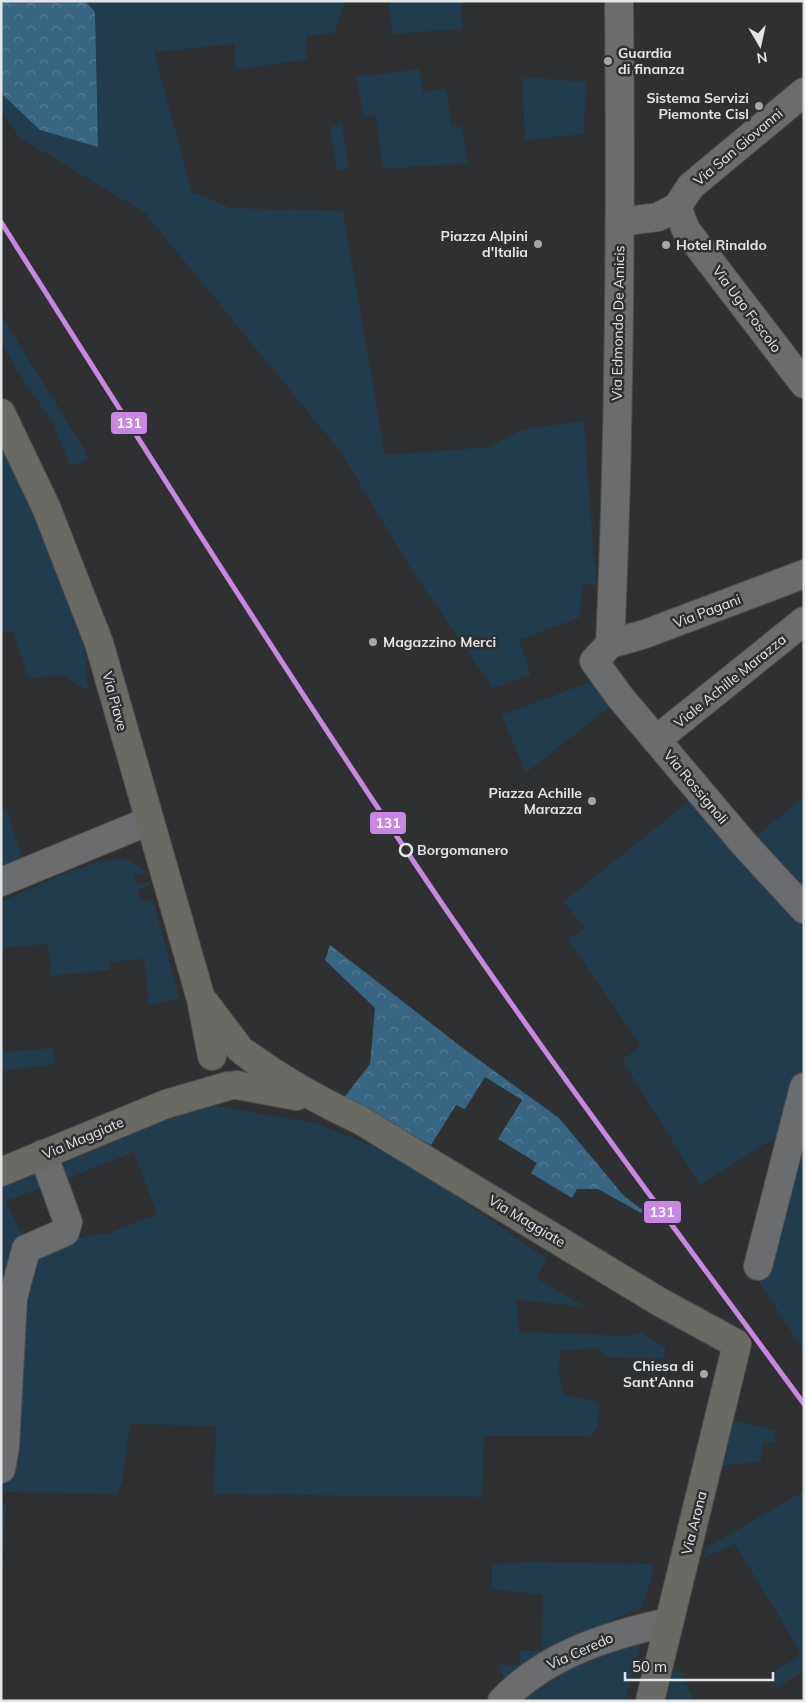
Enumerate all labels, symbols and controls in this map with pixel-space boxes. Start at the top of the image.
north arrow [735,20,785,70]
place label: Guardia di finanza [618,44,685,78]
text: N [755,48,769,68]
marker: Guardia di finanza [602,55,614,67]
place label: Sistema Servizi Piemonte Cisl [646,89,749,123]
marker: Sistema Servizi Piemonte Cisl [753,100,765,112]
street label: Via San Giovanni [690,104,786,190]
place label: Piazza Alpini d'Italia [441,227,528,261]
place label: Hotel Rinaldo [676,236,767,254]
marker: Piazza Alpini d'Italia [532,238,544,250]
marker: Hotel Rinaldo [660,239,672,251]
street label: Via Edmondo De Amicis [608,245,628,401]
street label: Via Ugo Foscolo [708,262,786,356]
line badge: 131 [110,411,148,435]
text: 131 [116,414,142,432]
street label: Via Pagani [671,590,743,632]
street label: Viale Achille Marazza [670,630,790,732]
place label: Magazzino Merci [383,633,496,651]
marker: Magazzino Merci [367,636,379,648]
street label: Via Piave [98,669,132,733]
street label: Via Rossignoli [660,746,732,828]
place label: Piazza Achille Marazza [489,784,582,818]
marker: Piazza Achille Marazza [586,795,598,807]
line badge: 131 [369,811,407,835]
text: 131 [375,814,401,832]
place label: Borgomanero [417,841,508,859]
marker: Borgomanero [399,843,413,857]
street label: Via Maggiate [40,1113,126,1163]
street label: Via Maggiate [485,1191,569,1251]
line badge: 131 [643,1200,682,1224]
text: 131 [649,1203,675,1221]
place label: Chiesa di Sant'Anna [623,1357,694,1391]
marker: Chiesa di Sant'Anna [698,1368,710,1380]
street label: Via Arona [677,1489,711,1557]
street label: Via Ceredo [544,1628,616,1674]
scale bar [625,1650,772,1682]
text: 50 m [632,1657,667,1676]

